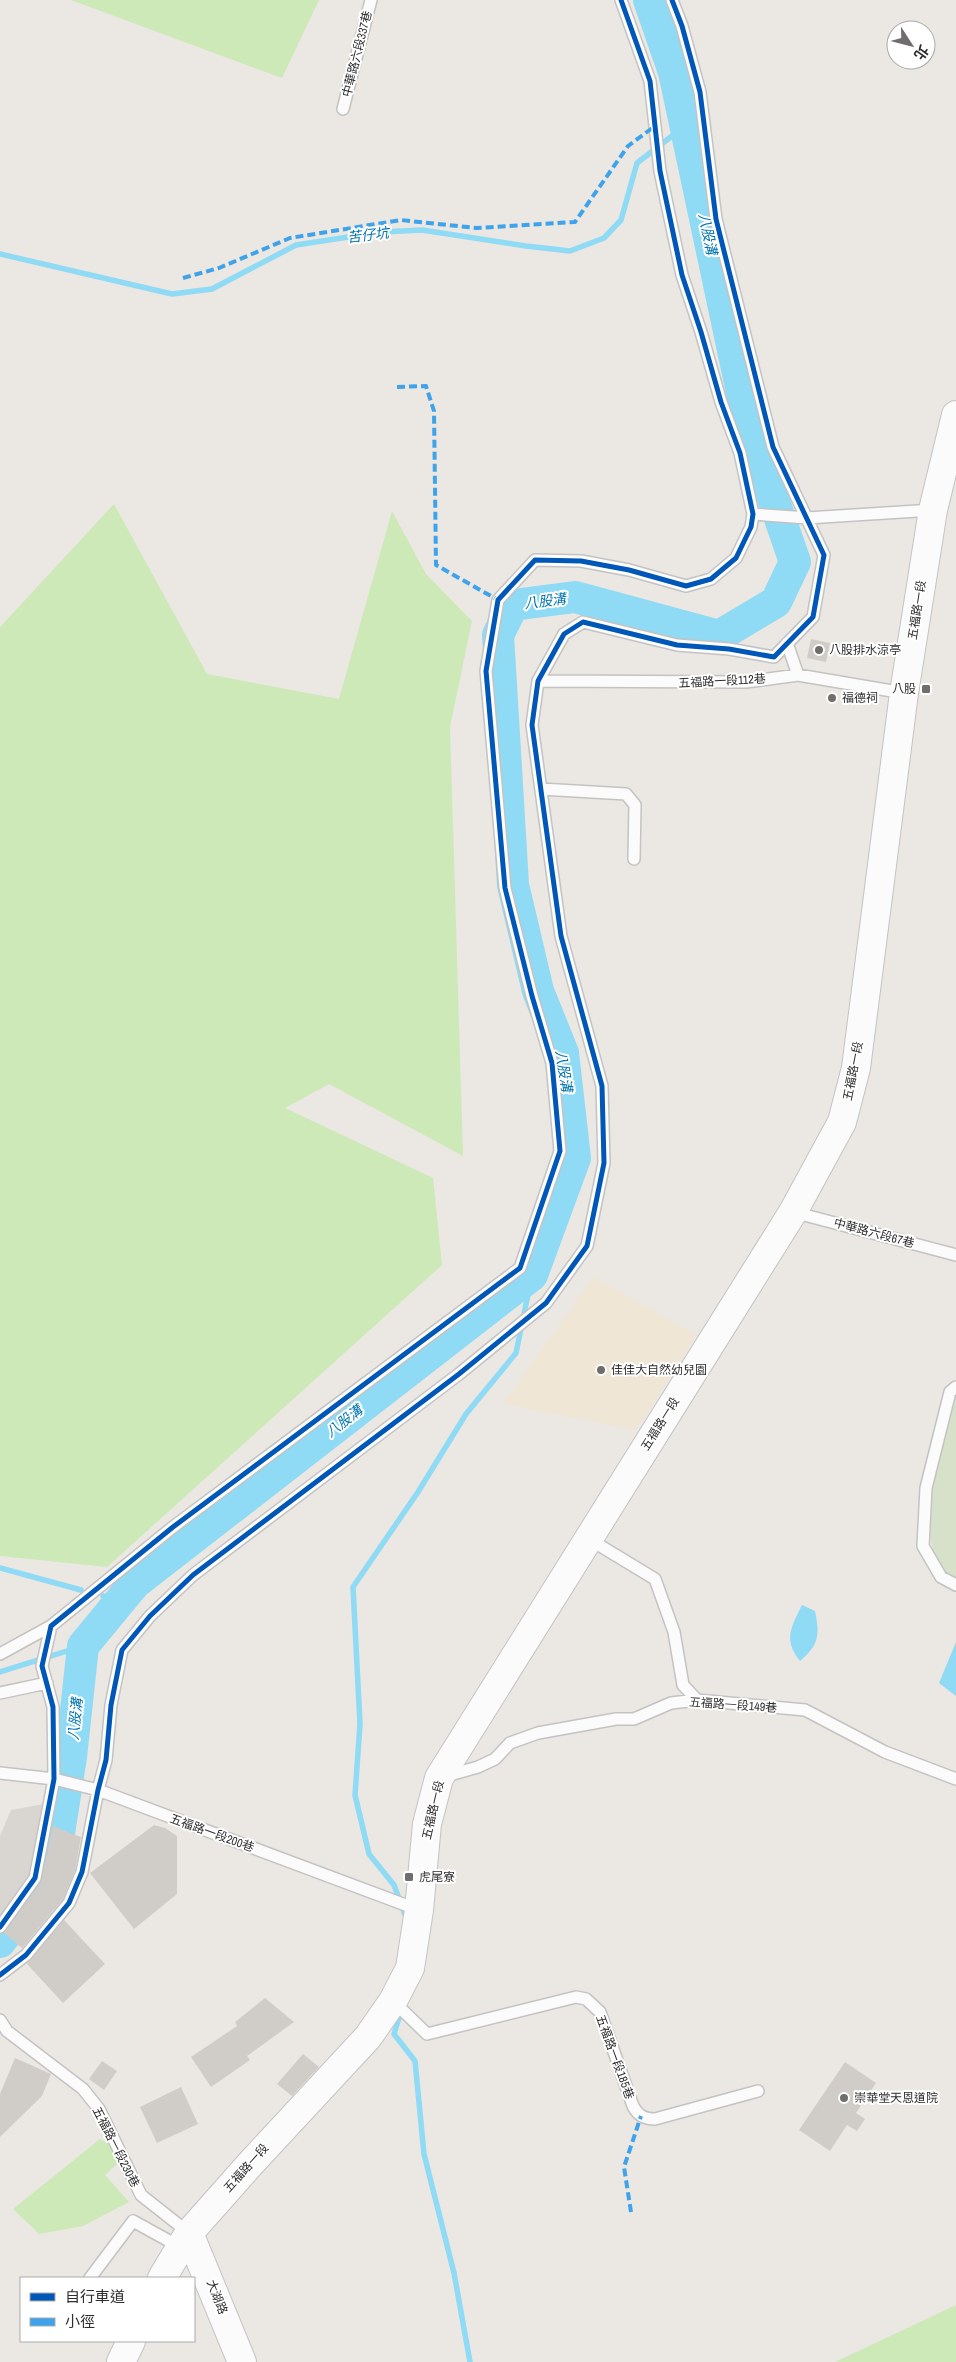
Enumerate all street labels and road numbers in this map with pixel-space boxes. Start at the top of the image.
street label: 中華路六段337巷 [339,9,375,99]
street label: 五福路一段 [904,579,930,641]
street label: 五福路一段112巷 [678,671,766,691]
street label: 五福路一段 [839,1040,867,1102]
street label: 中華路六段67巷 [832,1215,916,1251]
street label: 五福路一段 [637,1394,683,1454]
street label: 五福路一段149巷 [688,1694,778,1716]
street label: 五福路一段 [418,1779,448,1841]
street label: 五福路一段200巷 [168,1810,256,1856]
street label: 五福路一段185巷 [592,2013,638,2101]
street label: 五福路一段230巷 [89,2104,143,2190]
street label: 五福路一段 [220,2140,272,2196]
street label: 大湖路 [203,2277,231,2317]

